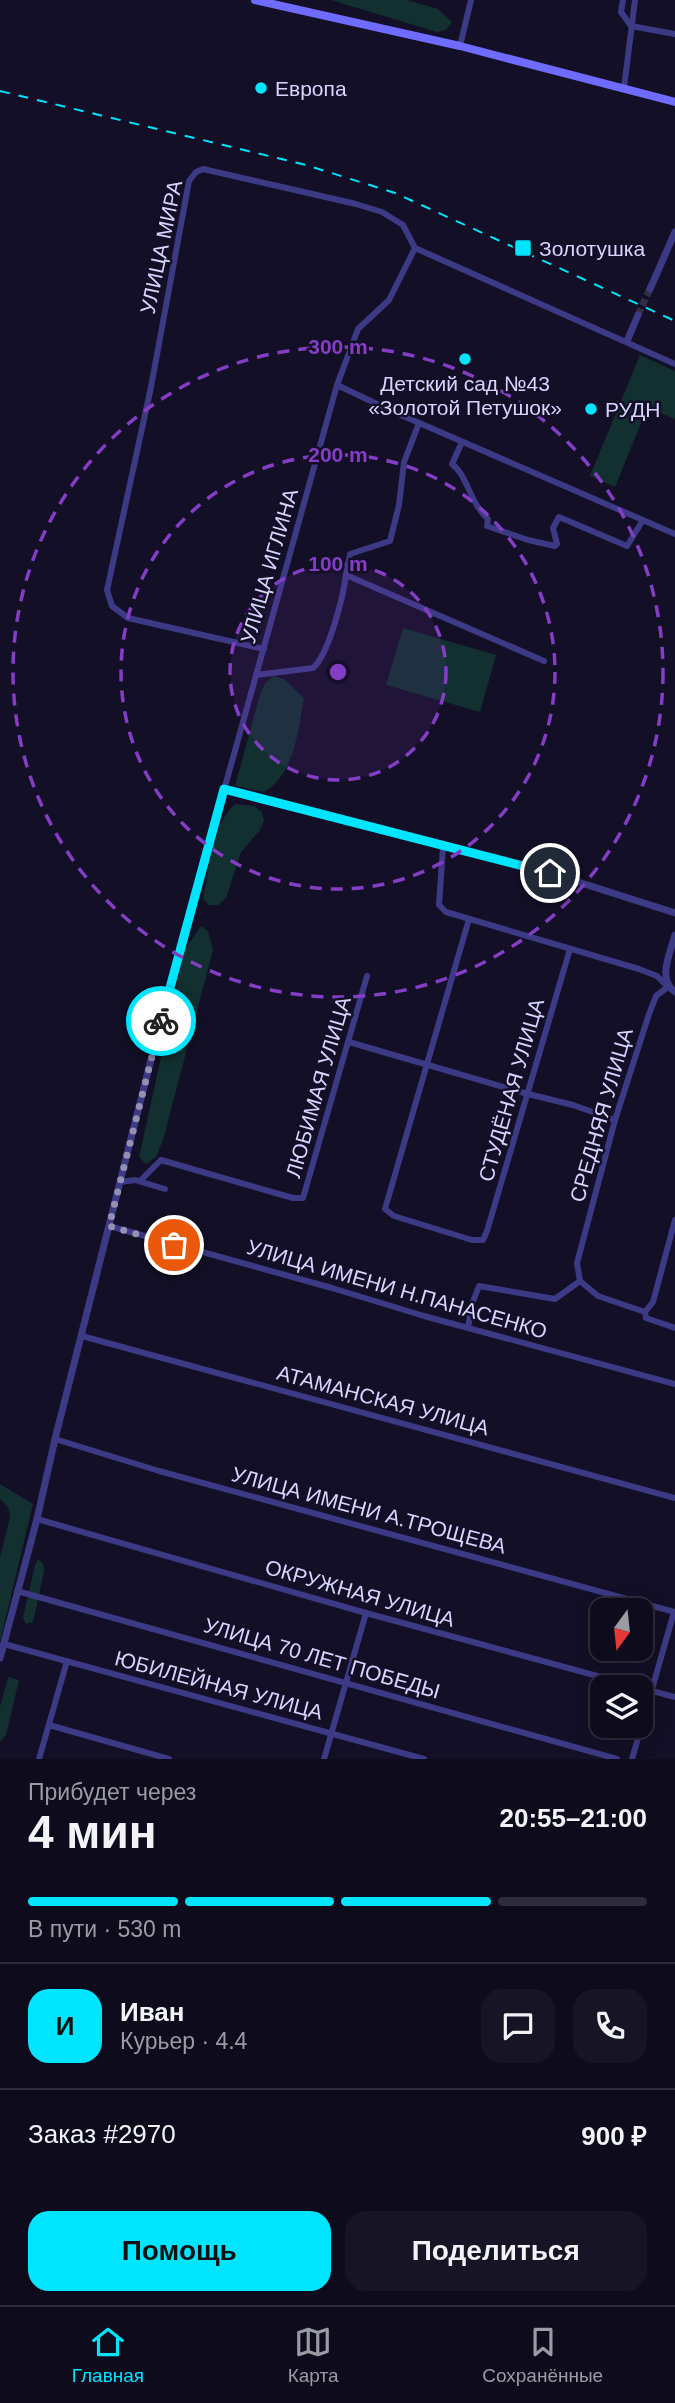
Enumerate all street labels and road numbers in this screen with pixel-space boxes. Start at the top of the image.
street label: УЛИЦА МИРА [136,178,186,316]
street label: УЛИЦА ИГЛИНА [236,486,302,646]
street label: ЛЮБИМАЯ УЛИЦА [281,994,355,1180]
street label: СТУДЁНАЯ УЛИЦА [474,996,548,1184]
street label: СРЕДНЯЯ УЛИЦА [565,1025,637,1205]
street label: УЛИЦА ИМЕНИ Н.ПАНАСЕНКО [244,1235,550,1343]
street label: АТАМАНСКАЯ УЛИЦА [274,1361,492,1439]
street label: УЛИЦА ИМЕНИ А.ТРОЩЕВА [229,1462,509,1558]
street label: ОКРУЖНАЯ УЛИЦА [263,1555,457,1631]
street label: УЛИЦА 70 ЛЕТ ПОБЕДЫ [201,1613,443,1703]
street label: ЮБИЛЕЙНАЯ УЛИЦА [113,1646,325,1724]

